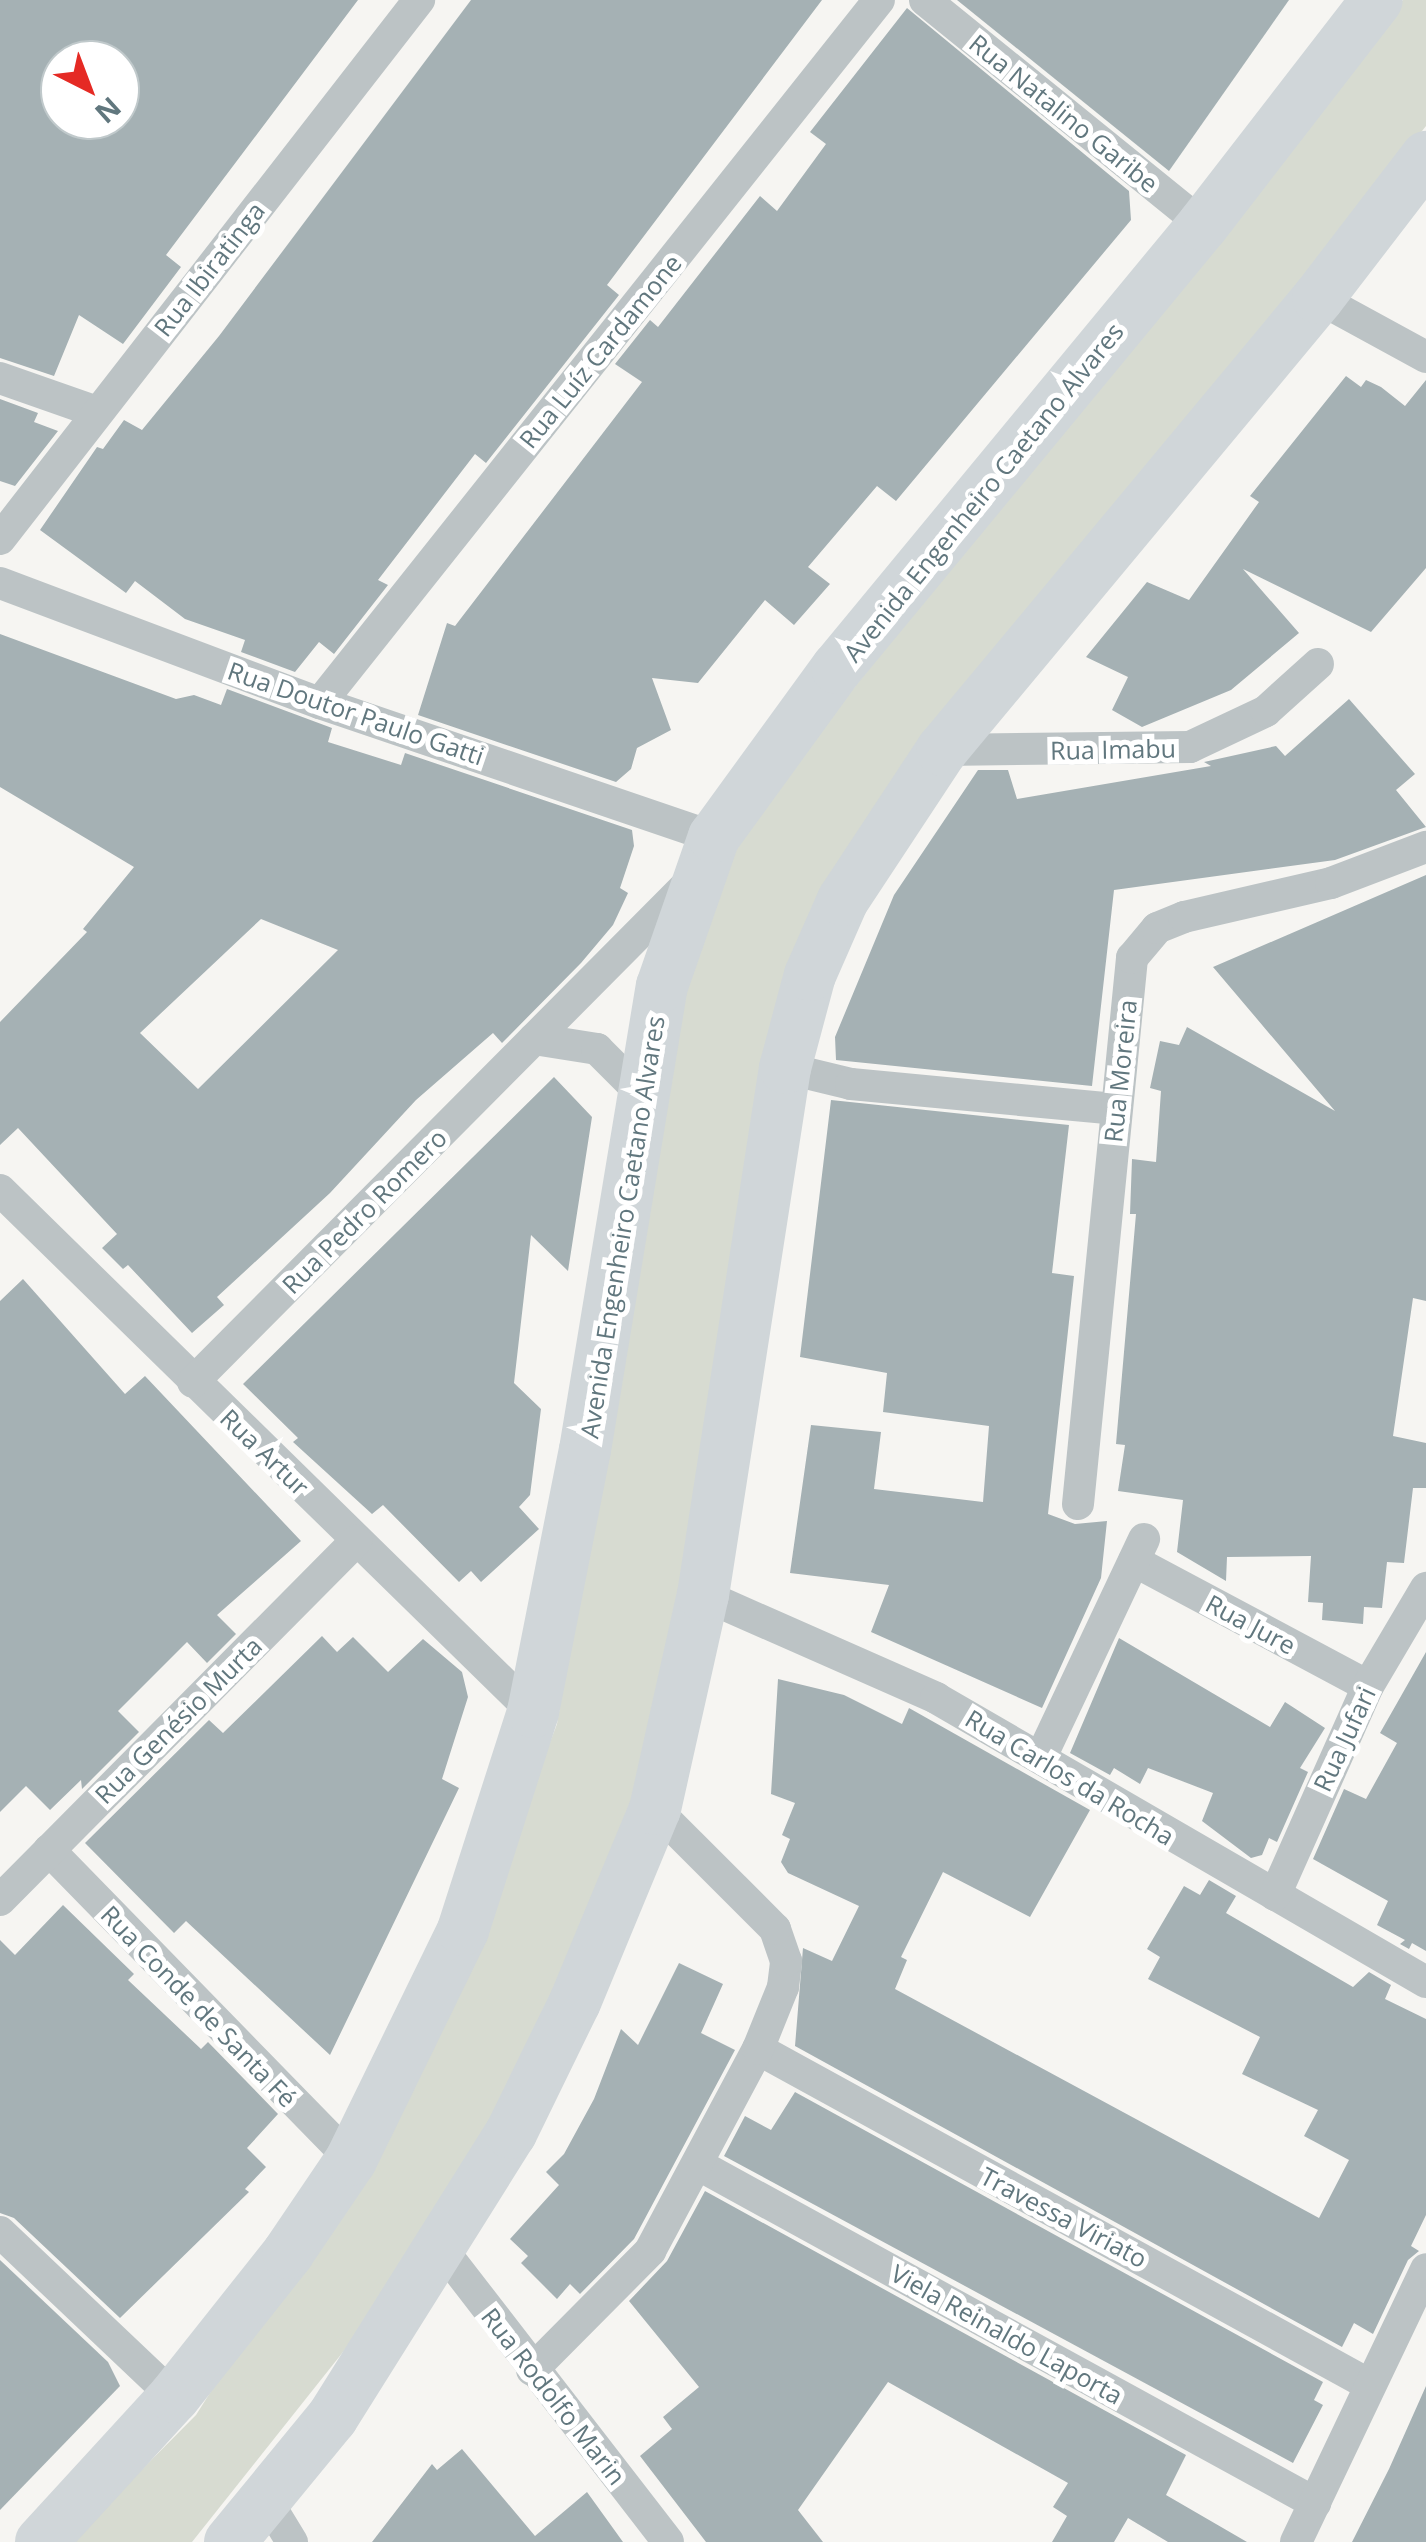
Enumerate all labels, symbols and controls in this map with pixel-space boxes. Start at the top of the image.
street label: Rua Natalino Garibe [964,28,1164,198]
north arrow [40,40,140,140]
text: N [88,89,130,133]
street label: Rua Ibiratinga [147,196,271,342]
street label: Rua Luíz Cardamone [513,248,687,454]
street label: Avenida Engenheiro Caetano Alvares [837,317,1129,667]
street label: Rua Doutor Paulo Gatti [224,655,488,771]
street label: Rua Imabu [1050,733,1176,765]
street label: Rua Moreira [1098,998,1142,1144]
street label: Avenida Engenheiro Caetano Alvares [574,1014,670,1440]
street label: Rua Pedro Romero [276,1123,452,1299]
street label: Rua Artur [214,1402,316,1502]
street label: Rua Jure [1201,1588,1301,1660]
street label: Rua Genésio Murta [88,1630,268,1810]
street label: Rua Jufari [1307,1682,1381,1796]
street label: Rua Carlos da Rocha [960,1703,1180,1851]
street label: Rua Conde de Santa Fé [95,1899,303,2113]
street label: Travessa Viriato [976,2161,1152,2273]
street label: Viela Reinaldo Laporta [886,2258,1128,2410]
street label: Rua Rodolfo Marin [476,2301,632,2491]

